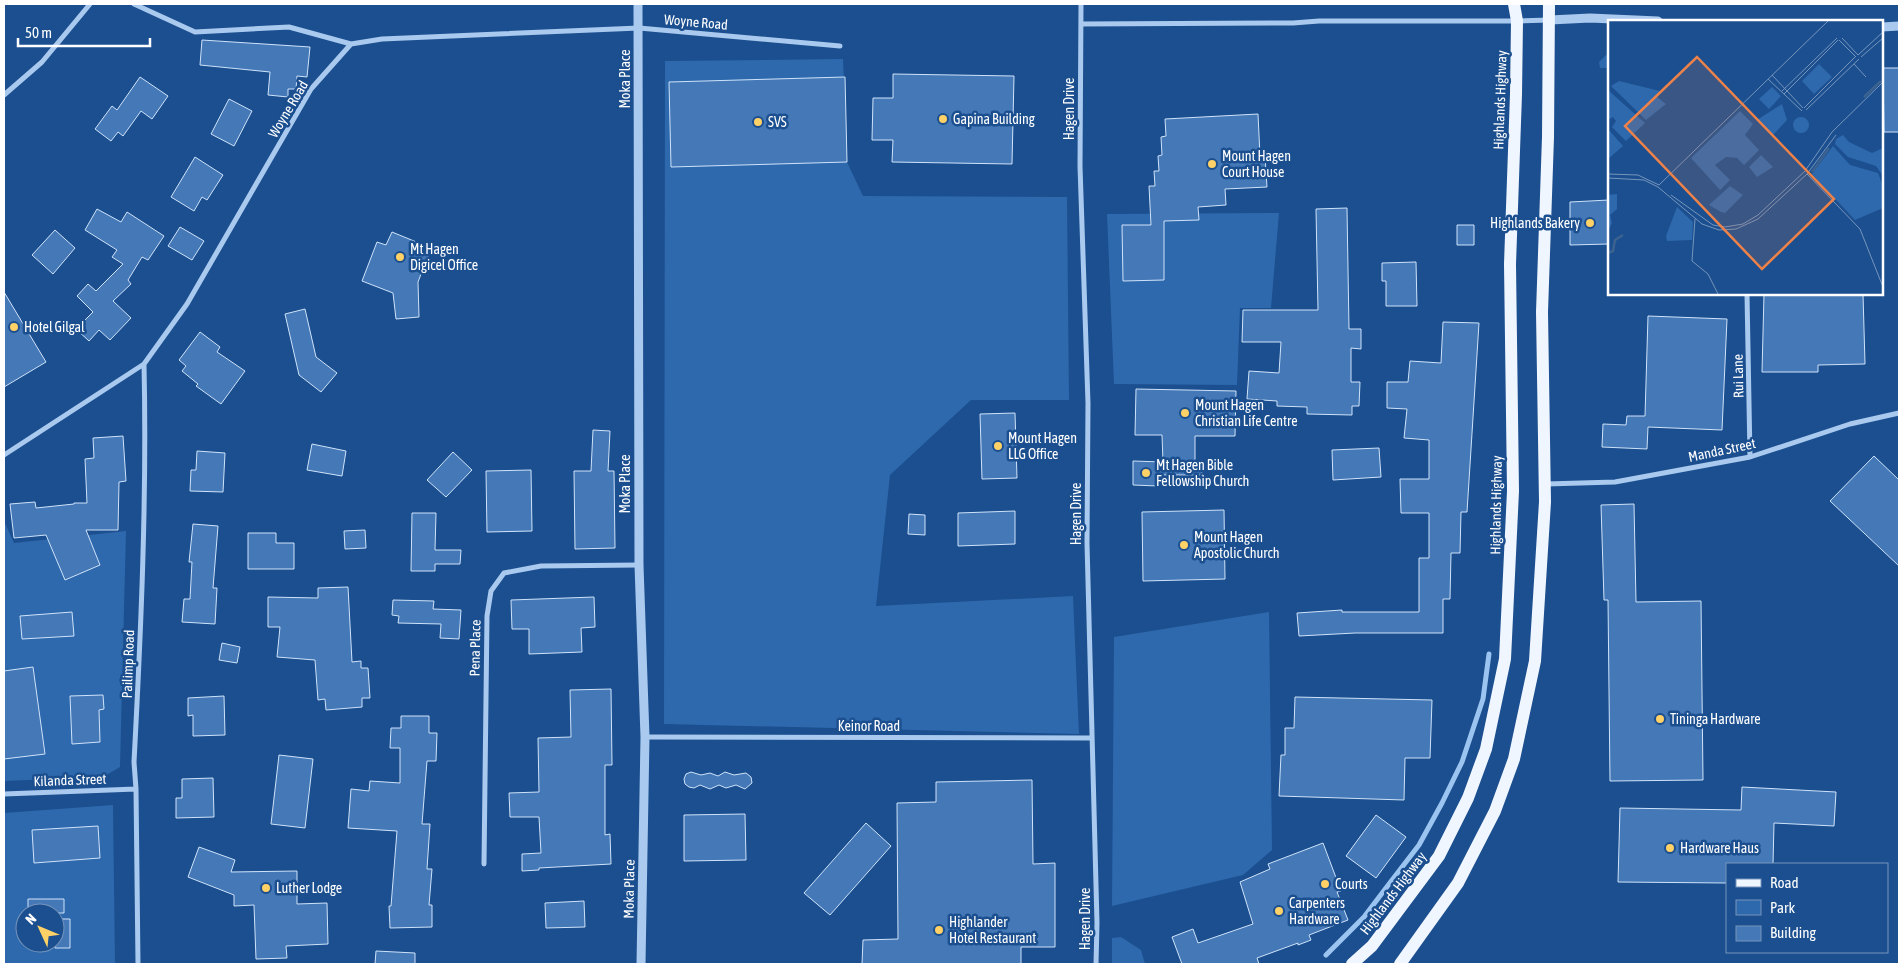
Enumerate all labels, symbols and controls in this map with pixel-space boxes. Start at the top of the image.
street label: Woyne Road [664,11,728,33]
scale bar [18,15,150,47]
inset map [1608,20,1883,295]
text: 50 m [25,24,52,41]
street label: Moka Place [617,49,633,109]
street label: Highlands Highway [1490,50,1510,150]
street label: Woyne Road [265,78,311,140]
street label: Hagen Drive [1061,78,1077,140]
place label: Gapina Building [953,111,1035,127]
marker: Gapina Building [937,113,949,125]
place label: SVS [768,114,787,130]
marker: SVS [752,116,764,128]
place label: Mount Hagen Court House [1222,148,1291,180]
marker: Mount Hagen Court House [1206,158,1218,170]
place label: Highlands Bakery [1490,215,1580,231]
marker: Highlands Bakery [1584,217,1596,229]
place label: Mt Hagen Digicel Office [410,241,478,273]
marker: Mt Hagen Digicel Office [394,251,406,263]
place label: Hotel Gilgal [24,319,85,335]
marker: Hotel Gilgal [8,321,20,333]
street label: Rui Lane [1730,354,1746,398]
place label: Mount Hagen Christian Life Centre [1195,397,1298,429]
marker: Mount Hagen Christian Life Centre [1179,407,1191,419]
place label: Mount Hagen LLG Office [1008,430,1077,462]
street label: Manda Street [1687,435,1757,465]
marker: Mount Hagen LLG Office [992,440,1004,452]
street label: Moka Place [617,454,633,514]
street label: Highlands Highway [1487,455,1505,555]
place label: Mt Hagen Bible Fellowship Church [1156,457,1249,489]
marker: Mt Hagen Bible Fellowship Church [1140,467,1152,479]
street label: Hagen Drive [1068,483,1084,545]
place label: Mount Hagen Apostolic Church [1194,529,1279,561]
marker: Mount Hagen Apostolic Church [1178,539,1190,551]
street label: Pena Place [467,619,483,677]
street label: Pailimp Road [119,629,137,699]
place label: Tininga Hardware [1670,711,1761,727]
marker: Tininga Hardware [1654,713,1666,725]
street label: Keinor Road [838,718,900,734]
street label: Kilanda Street [33,771,107,789]
place label: Hardware Haus [1680,840,1759,856]
marker: Hardware Haus [1664,842,1676,854]
street label: Highlands Highway [1357,848,1429,937]
street label: Moka Place [620,859,638,919]
legend [1726,863,1888,953]
text: Road [1770,874,1799,891]
place label: Courts [1335,876,1368,892]
marker: Courts [1319,878,1331,890]
place label: Luther Lodge [276,880,342,896]
marker: Luther Lodge [260,882,272,894]
street label: Hagen Drive [1077,888,1093,950]
place label: Carpenters Hardware [1289,895,1345,927]
text: Park [1770,899,1795,916]
north arrow [15,903,65,953]
marker: Carpenters Hardware [1273,905,1285,917]
text: N [22,910,39,927]
place label: Highlander Hotel Restaurant [949,914,1036,946]
marker: Highlander Hotel Restaurant [933,924,945,936]
text: Building [1770,924,1816,941]

